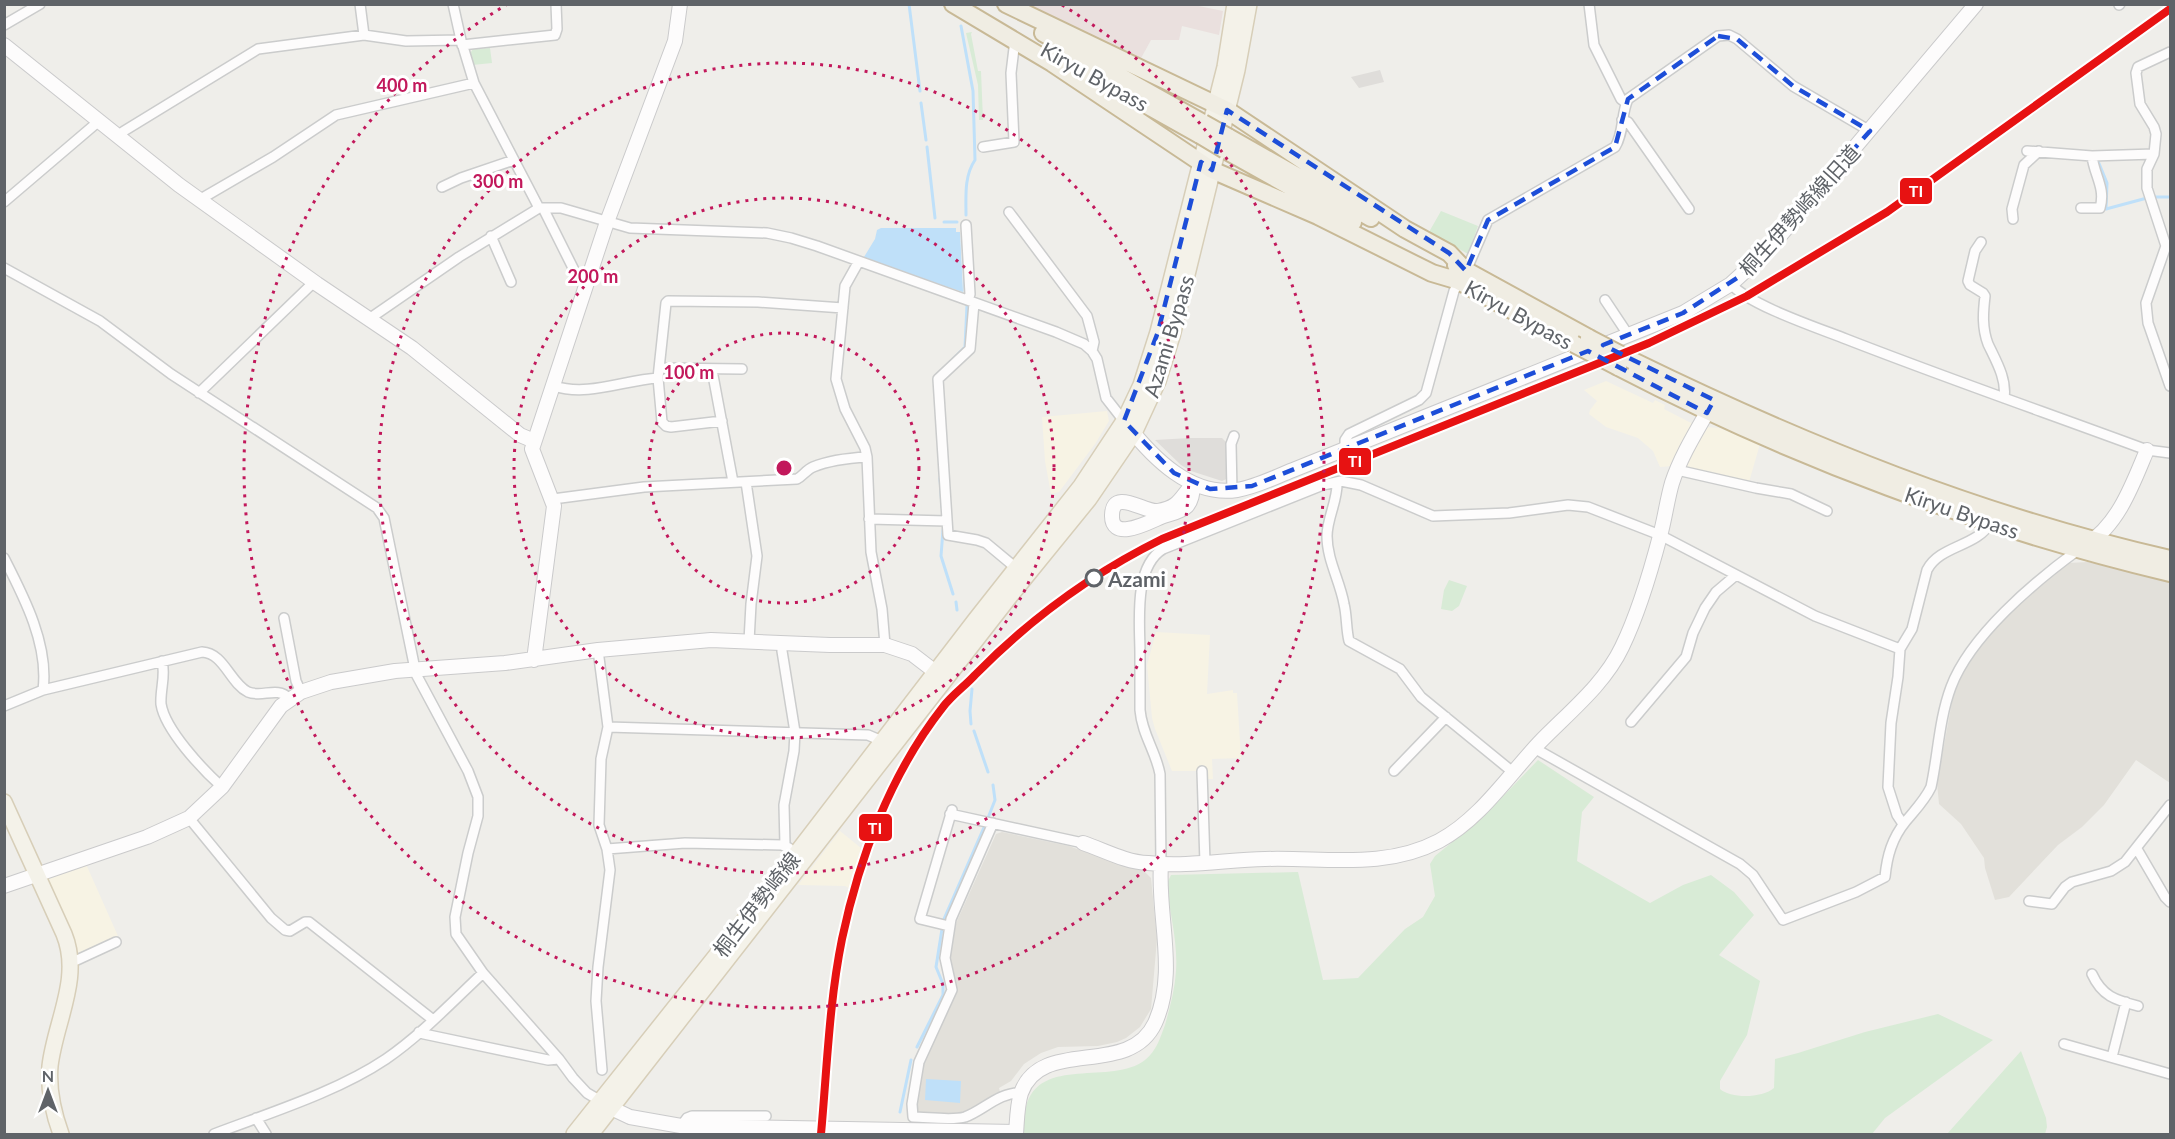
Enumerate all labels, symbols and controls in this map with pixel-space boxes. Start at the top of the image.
street label: Kiryu Bypass [1037,36,1153,116]
text: 400 m [377,74,427,96]
street label: 桐生伊勢崎線旧道 [1734,139,1864,281]
text: 300 m [473,170,523,192]
line badge: TI [1899,177,1933,205]
text: TI [1909,181,1923,200]
text: 200 m [568,265,618,287]
street label: Azami Bypass [1138,272,1198,400]
street label: Kiryu Bypass [1461,274,1577,354]
text: 100 m [664,361,714,383]
line badge: TI [1338,447,1372,476]
text: TI [1348,451,1362,470]
centre of rings [774,458,794,478]
street label: Kiryu Bypass [1902,481,2022,543]
place label: Azami [1107,566,1166,591]
marker: Azami [1085,569,1103,587]
line badge: TI [858,813,893,842]
text: TI [868,818,882,837]
street label: 桐生伊勢崎線 [707,847,805,961]
north arrow [18,1061,78,1121]
text: N [42,1066,54,1085]

